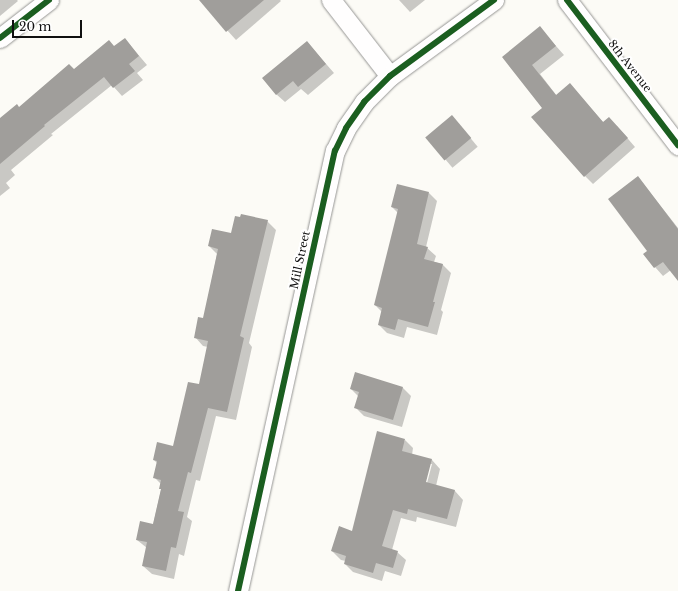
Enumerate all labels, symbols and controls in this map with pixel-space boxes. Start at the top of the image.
scale bar [14,12,84,38]
text: 20 m [19,19,51,34]
street label: 8th Avenue [605,37,655,95]
street label: Mill Street [287,230,313,290]

